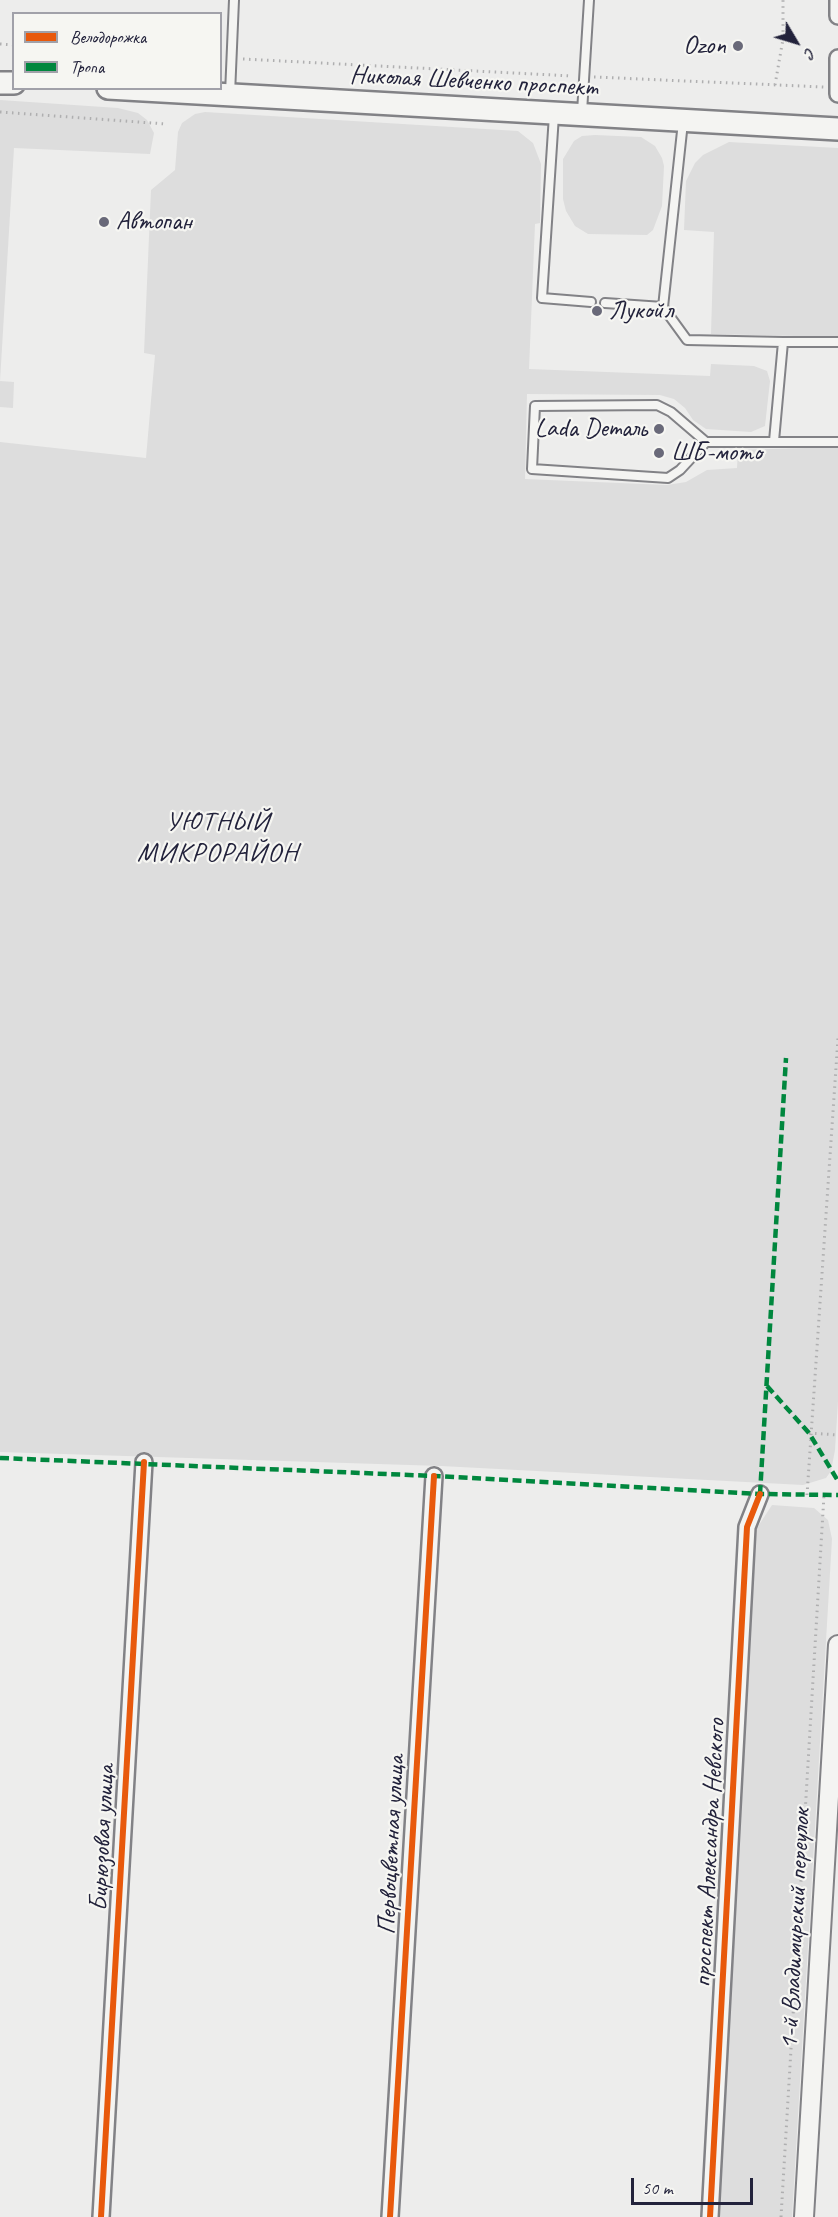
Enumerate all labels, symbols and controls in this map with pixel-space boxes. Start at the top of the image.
legend [12,12,222,90]
north arrow [766,12,826,72]
text: Велодорожка [70,26,146,48]
place label: Ozon [683,30,726,62]
marker: Ozon [731,39,745,53]
text: С [800,44,820,62]
text: Тропа [70,56,104,78]
street label: Николая Шевченко проспект [349,60,599,104]
place label: Автопан [116,206,192,238]
marker: Автопан [97,215,111,229]
place label: Лукойл [609,295,673,327]
marker: Лукойл [590,304,604,318]
place label: Lada Dеталь [535,413,647,445]
marker: Lada Dеталь [652,422,666,436]
place label: ШБ-мото [671,437,762,469]
marker: ШБ-мото [652,446,666,460]
district label: УЮТНЫЙ МИКРОРАЙОН [137,807,299,870]
street label: проспект Александра Невского [687,1718,733,1988]
street label: Первоцветная улица [372,1754,412,1936]
street label: Бирюзовая улица [84,1764,122,1912]
street label: 1-й Владимирский переулок [774,1808,818,2050]
scale bar [634,2166,756,2204]
text: 50 m [642,2177,673,2199]

